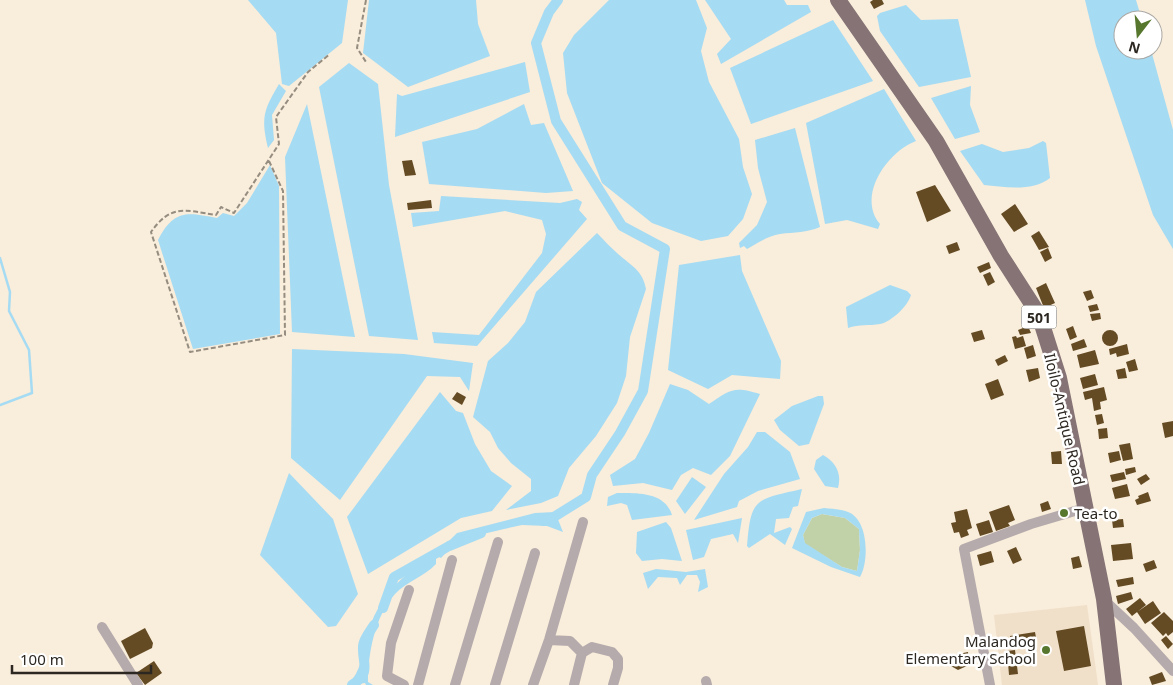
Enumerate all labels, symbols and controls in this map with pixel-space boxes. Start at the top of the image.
north arrow [1113,10,1163,60]
text: N [1126,37,1142,59]
road number: 501 [1022,306,1056,328]
street label: Iloilo-Antique Road [1040,351,1090,487]
place label: Tea-to [1074,503,1118,523]
marker: Tea-to [1058,507,1070,519]
place label: Malandog Elementary School [905,631,1036,668]
scale bar [12,642,151,674]
marker: Malandog Elementary School [1040,644,1052,656]
text: 100 m [20,649,64,669]

